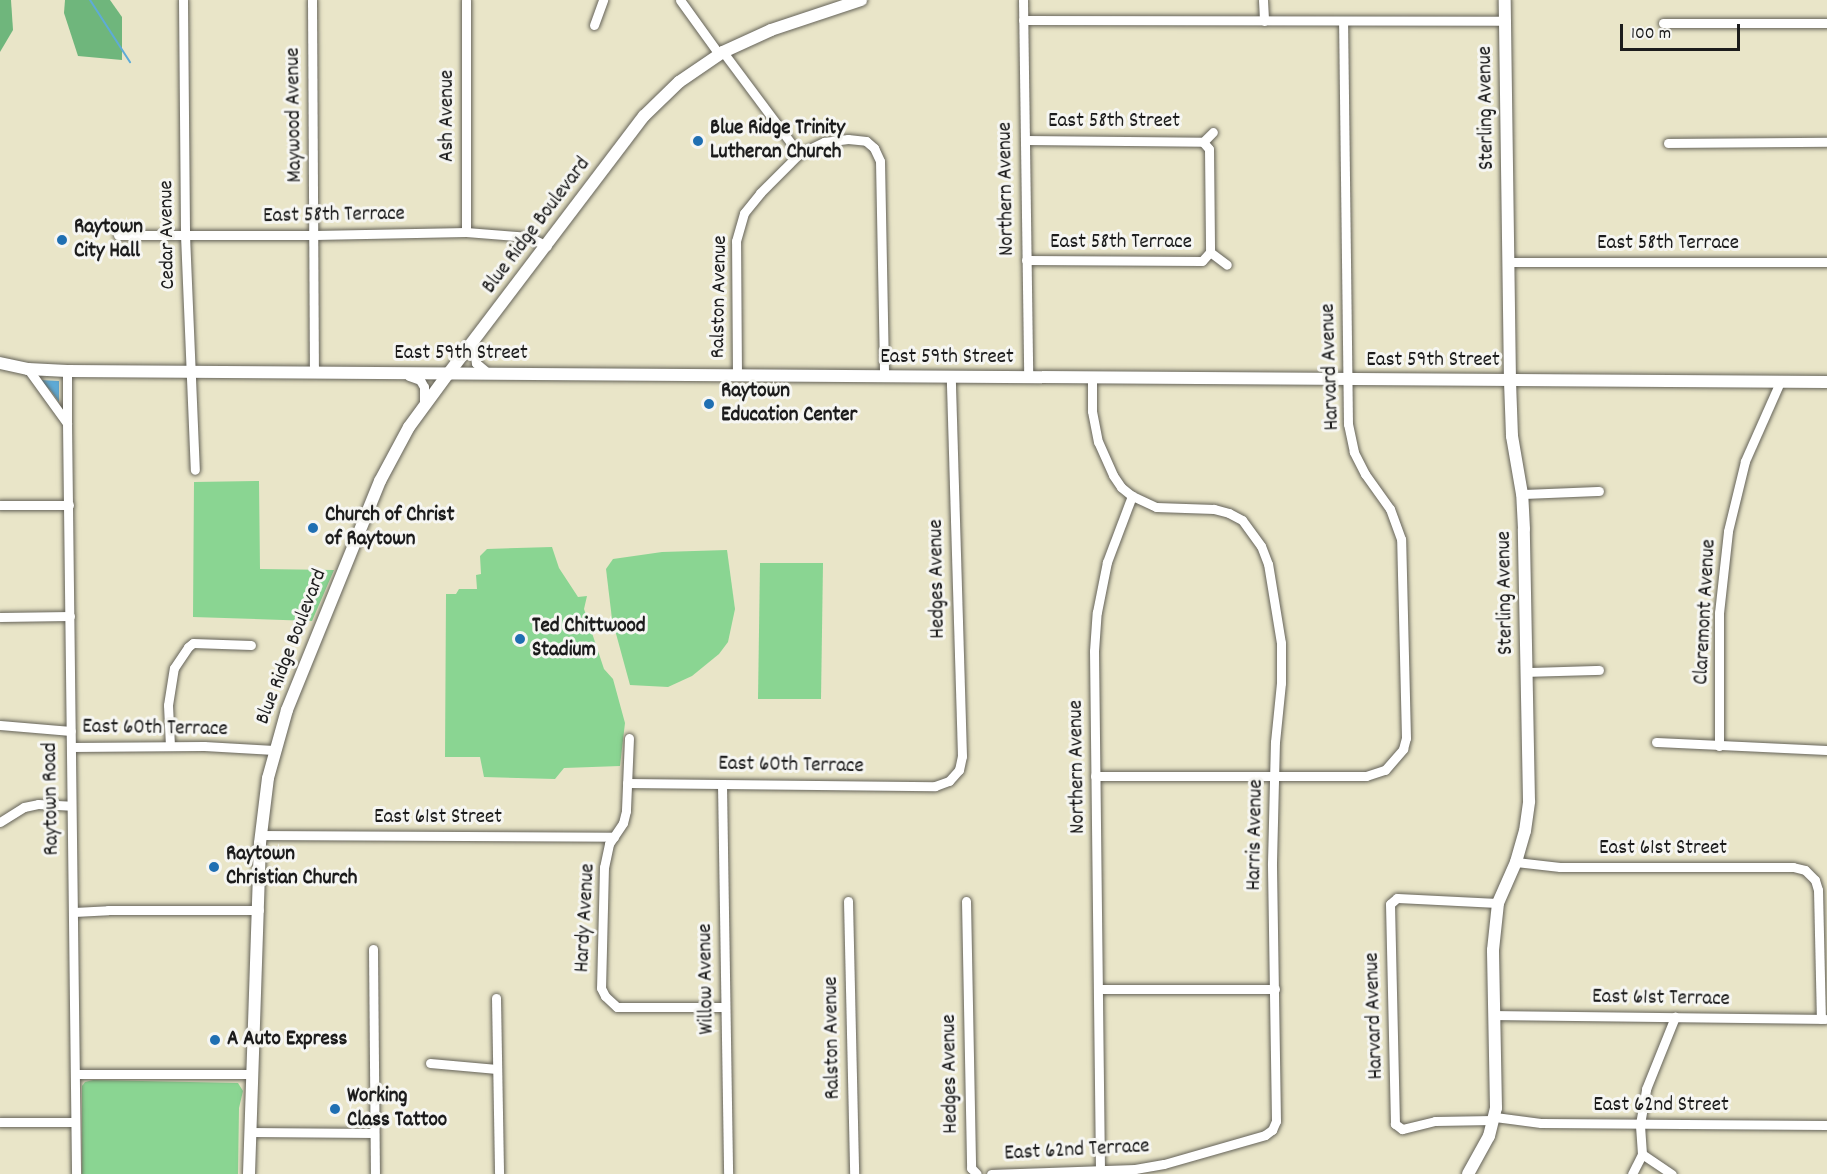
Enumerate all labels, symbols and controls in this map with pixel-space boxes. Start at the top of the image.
scale bar [1623,12,1743,50]
text: 100 m [1631,22,1671,47]
street label: Sterling Avenue [1473,46,1501,170]
street label: Maywood Avenue [281,47,309,183]
street label: Ash Avenue [435,70,461,162]
street label: East 58th Street [1048,109,1180,135]
place label: Blue Ridge Trinity Lutheran Church [710,116,845,166]
street label: Northern Avenue [993,122,1021,256]
marker: Blue Ridge Trinity Lutheran Church [691,134,705,148]
street label: Blue Ridge Boulevard [478,153,596,299]
street label: Cedar Avenue [154,180,182,290]
street label: East 58th Terrace [263,202,405,230]
place label: Raytown City Hall [74,215,143,265]
street label: East 58th Terrace [1050,230,1192,256]
street label: East 58th Terrace [1597,231,1739,257]
marker: Raytown City Hall [55,233,69,247]
street label: Ralston Avenue [706,235,734,359]
street label: Harvard Avenue [1316,303,1346,431]
street label: East 59th Street [394,341,528,367]
street label: East 59th Street [880,345,1014,371]
street label: East 59th Street [1366,348,1500,374]
place label: Raytown Education Center [721,379,857,429]
marker: Raytown Education Center [702,397,716,411]
place label: Church of Christ of Raytown [325,503,454,553]
street label: Hedges Avenue [924,519,952,639]
marker: Church of Christ of Raytown [306,521,320,535]
street label: Sterling Avenue [1492,531,1520,655]
street label: Claremont Avenue [1690,539,1722,685]
street label: Blue Ridge Boulevard [251,566,333,728]
place label: Ted Chittwood Stadium [532,614,646,664]
marker: Ted Chittwood Stadium [513,632,527,646]
street label: Northern Avenue [1064,700,1092,834]
street label: East 60th Terrace [82,715,228,743]
street label: Raytown Road [38,742,66,856]
street label: East 60th Terrace [718,752,864,780]
street label: Harris Avenue [1242,779,1270,891]
street label: East 61st Street [374,805,502,831]
street label: East 61st Street [1599,836,1727,862]
place label: Raytown Christian Church [226,842,357,892]
marker: Raytown Christian Church [207,860,221,874]
street label: Hardy Avenue [571,863,601,973]
street label: Willow Avenue [693,923,721,1035]
street label: Harvard Avenue [1360,952,1390,1080]
street label: Ralston Avenue [819,976,847,1100]
street label: East 61st Terrace [1592,985,1730,1013]
street label: Hedges Avenue [937,1014,965,1134]
place label: A Auto Express [227,1027,347,1053]
marker: A Auto Express [208,1033,222,1047]
place label: Working Class Tattoo [347,1084,447,1134]
street label: East 62nd Street [1593,1093,1729,1119]
marker: Working Class Tattoo [328,1102,342,1116]
street label: East 62nd Terrace [1004,1135,1150,1167]

